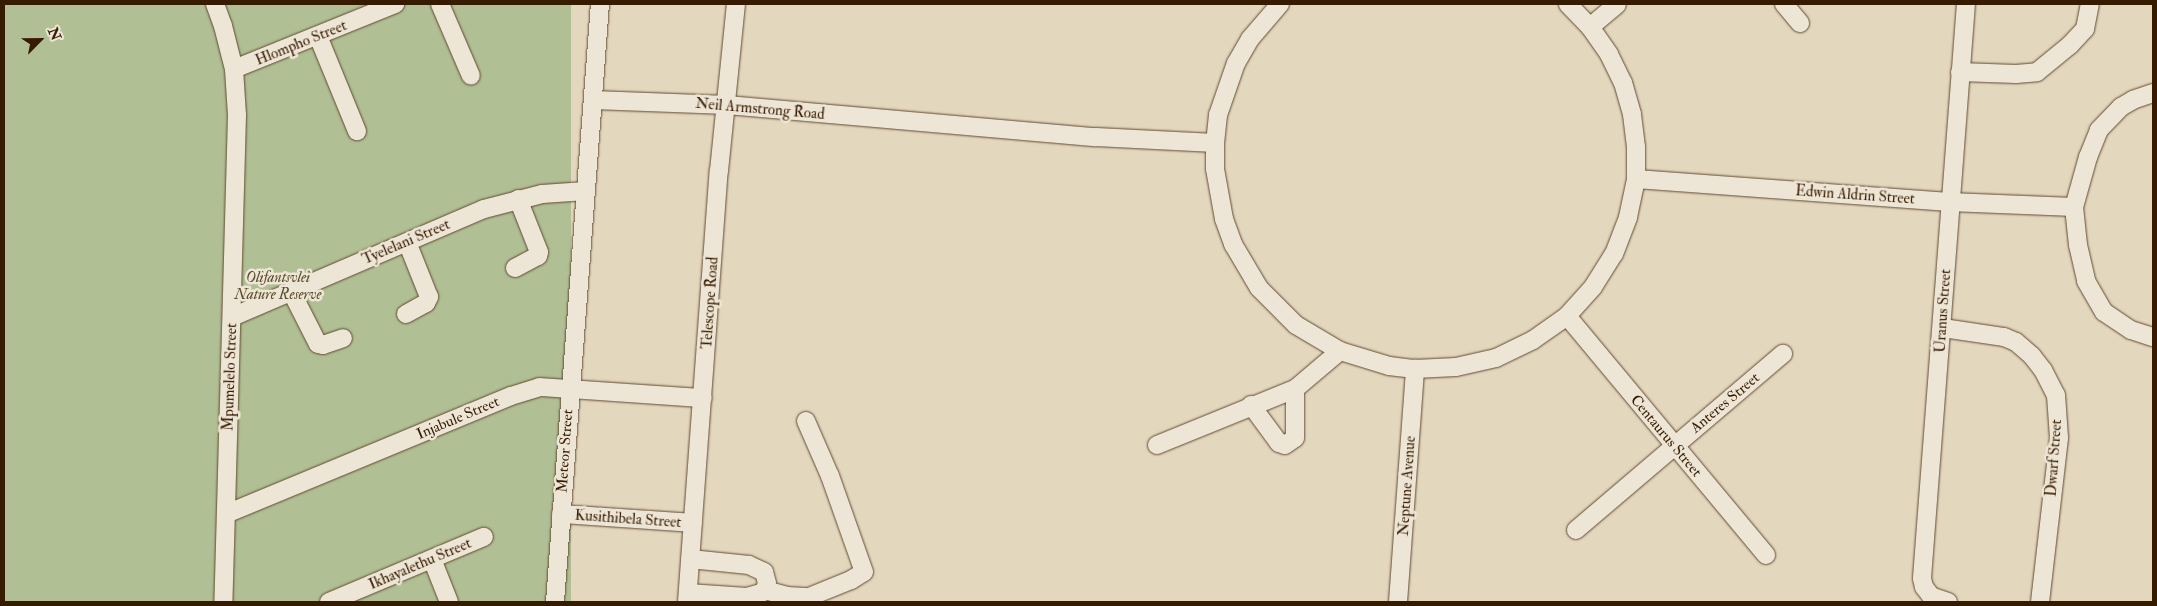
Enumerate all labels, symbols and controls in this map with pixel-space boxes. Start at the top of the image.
north arrow [15,15,65,65]
street label: Hlompho Street [253,17,349,69]
text: N [44,25,65,43]
street label: Neil Armstrong Road [695,94,825,124]
street label: Edwin Aldrin Street [1795,182,1915,208]
street label: Tyelelani Street [359,215,453,269]
street label: Telescope Road [698,256,722,350]
park label: Olifantsvlei Nature Reserve [234,268,322,303]
street label: Uranus Street [1931,269,1955,353]
street label: Mpumelelo Street [219,323,241,431]
street label: Anteres Street [1687,369,1763,437]
street label: Centaurus Street [1626,391,1706,481]
street label: Injabule Street [414,393,502,443]
street label: Meteor Street [553,409,577,493]
street label: Dwarf Street [2042,419,2066,497]
street label: Neptune Avenue [1395,435,1419,537]
street label: Kusithibela Street [574,506,682,532]
street label: Ikhayalethu Street [366,534,474,594]

